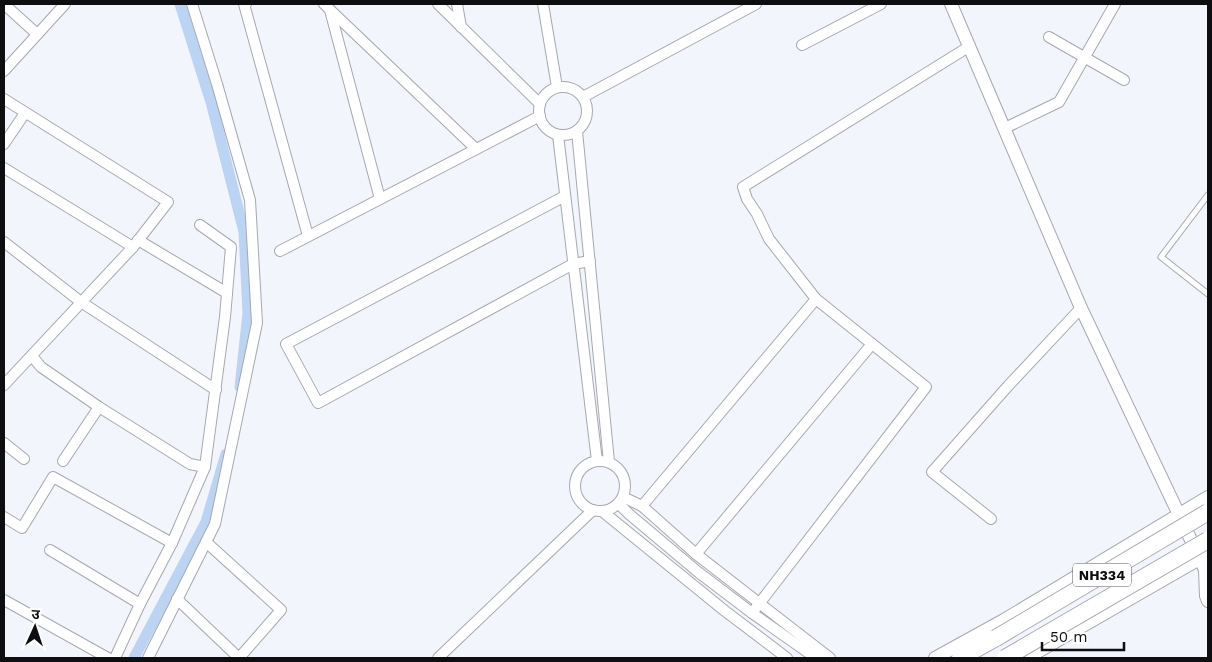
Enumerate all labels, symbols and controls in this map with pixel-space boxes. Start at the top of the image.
road number: NH334 [1073,564,1131,586]
north arrow [10,602,60,652]
text: उ [31,606,41,622]
scale bar [1042,620,1124,652]
text: 50 m [1050,628,1087,646]

